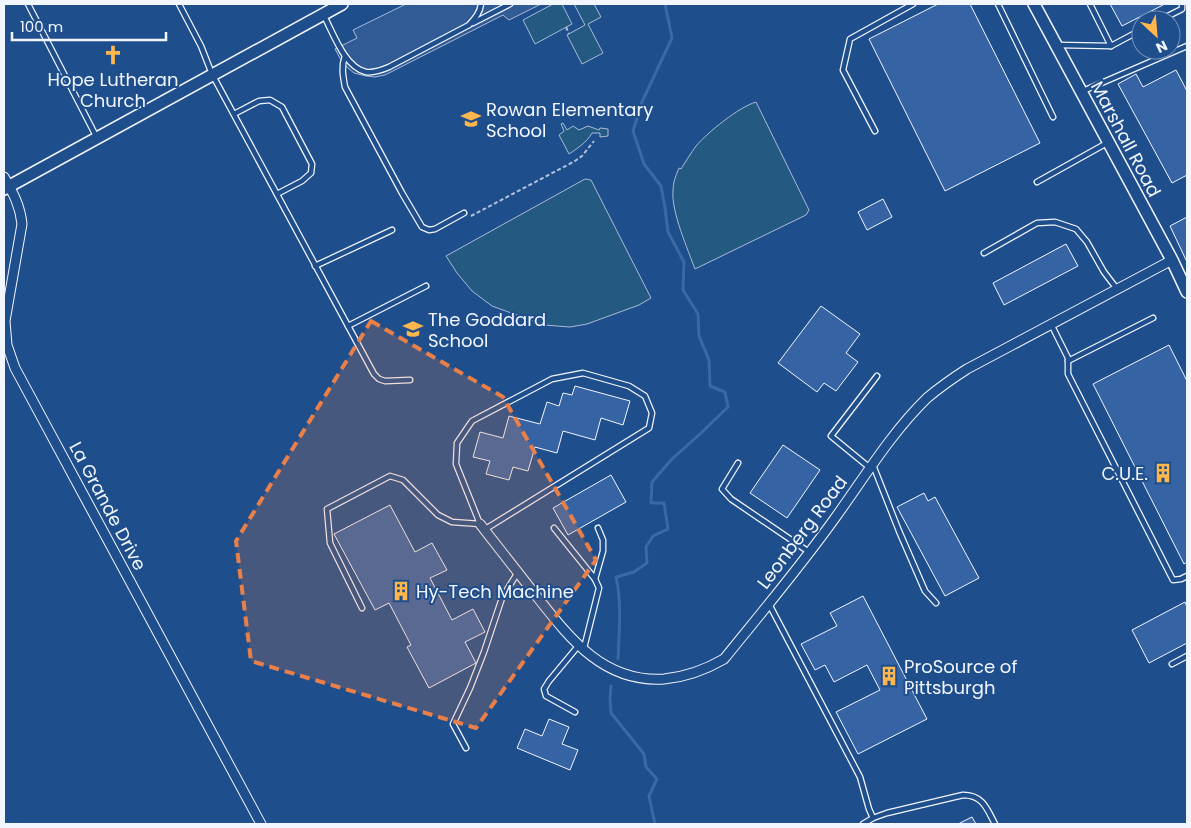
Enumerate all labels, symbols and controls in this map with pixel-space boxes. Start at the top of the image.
scale bar [12,10,166,42]
north arrow [1131,10,1181,60]
text: 100 m [20,16,63,37]
text: N [1153,35,1171,58]
church icon: Hope Lutheran Church [102,44,124,66]
place label: Hope Lutheran Church [47,67,179,113]
street label: Marshall Road [1085,77,1167,201]
place label: Rowan Elementary School [486,97,653,143]
school or university icon: Rowan Elementary School [460,108,482,130]
place label: The Goddard School [428,307,546,353]
school or university icon: The Goddard School [402,318,424,340]
street label: La Grande Drive [64,437,152,575]
place label: C.U.E. [1101,461,1148,486]
building icon: C.U.E. [1152,462,1174,484]
street label: Leonberg Road [751,470,853,594]
place label: Hy-Tech Machine [416,579,574,604]
building icon: Hy-Tech Machine [390,580,412,602]
place label: ProSource of Pittsburgh [904,654,1017,700]
building icon: ProSource of Pittsburgh [878,665,900,687]

